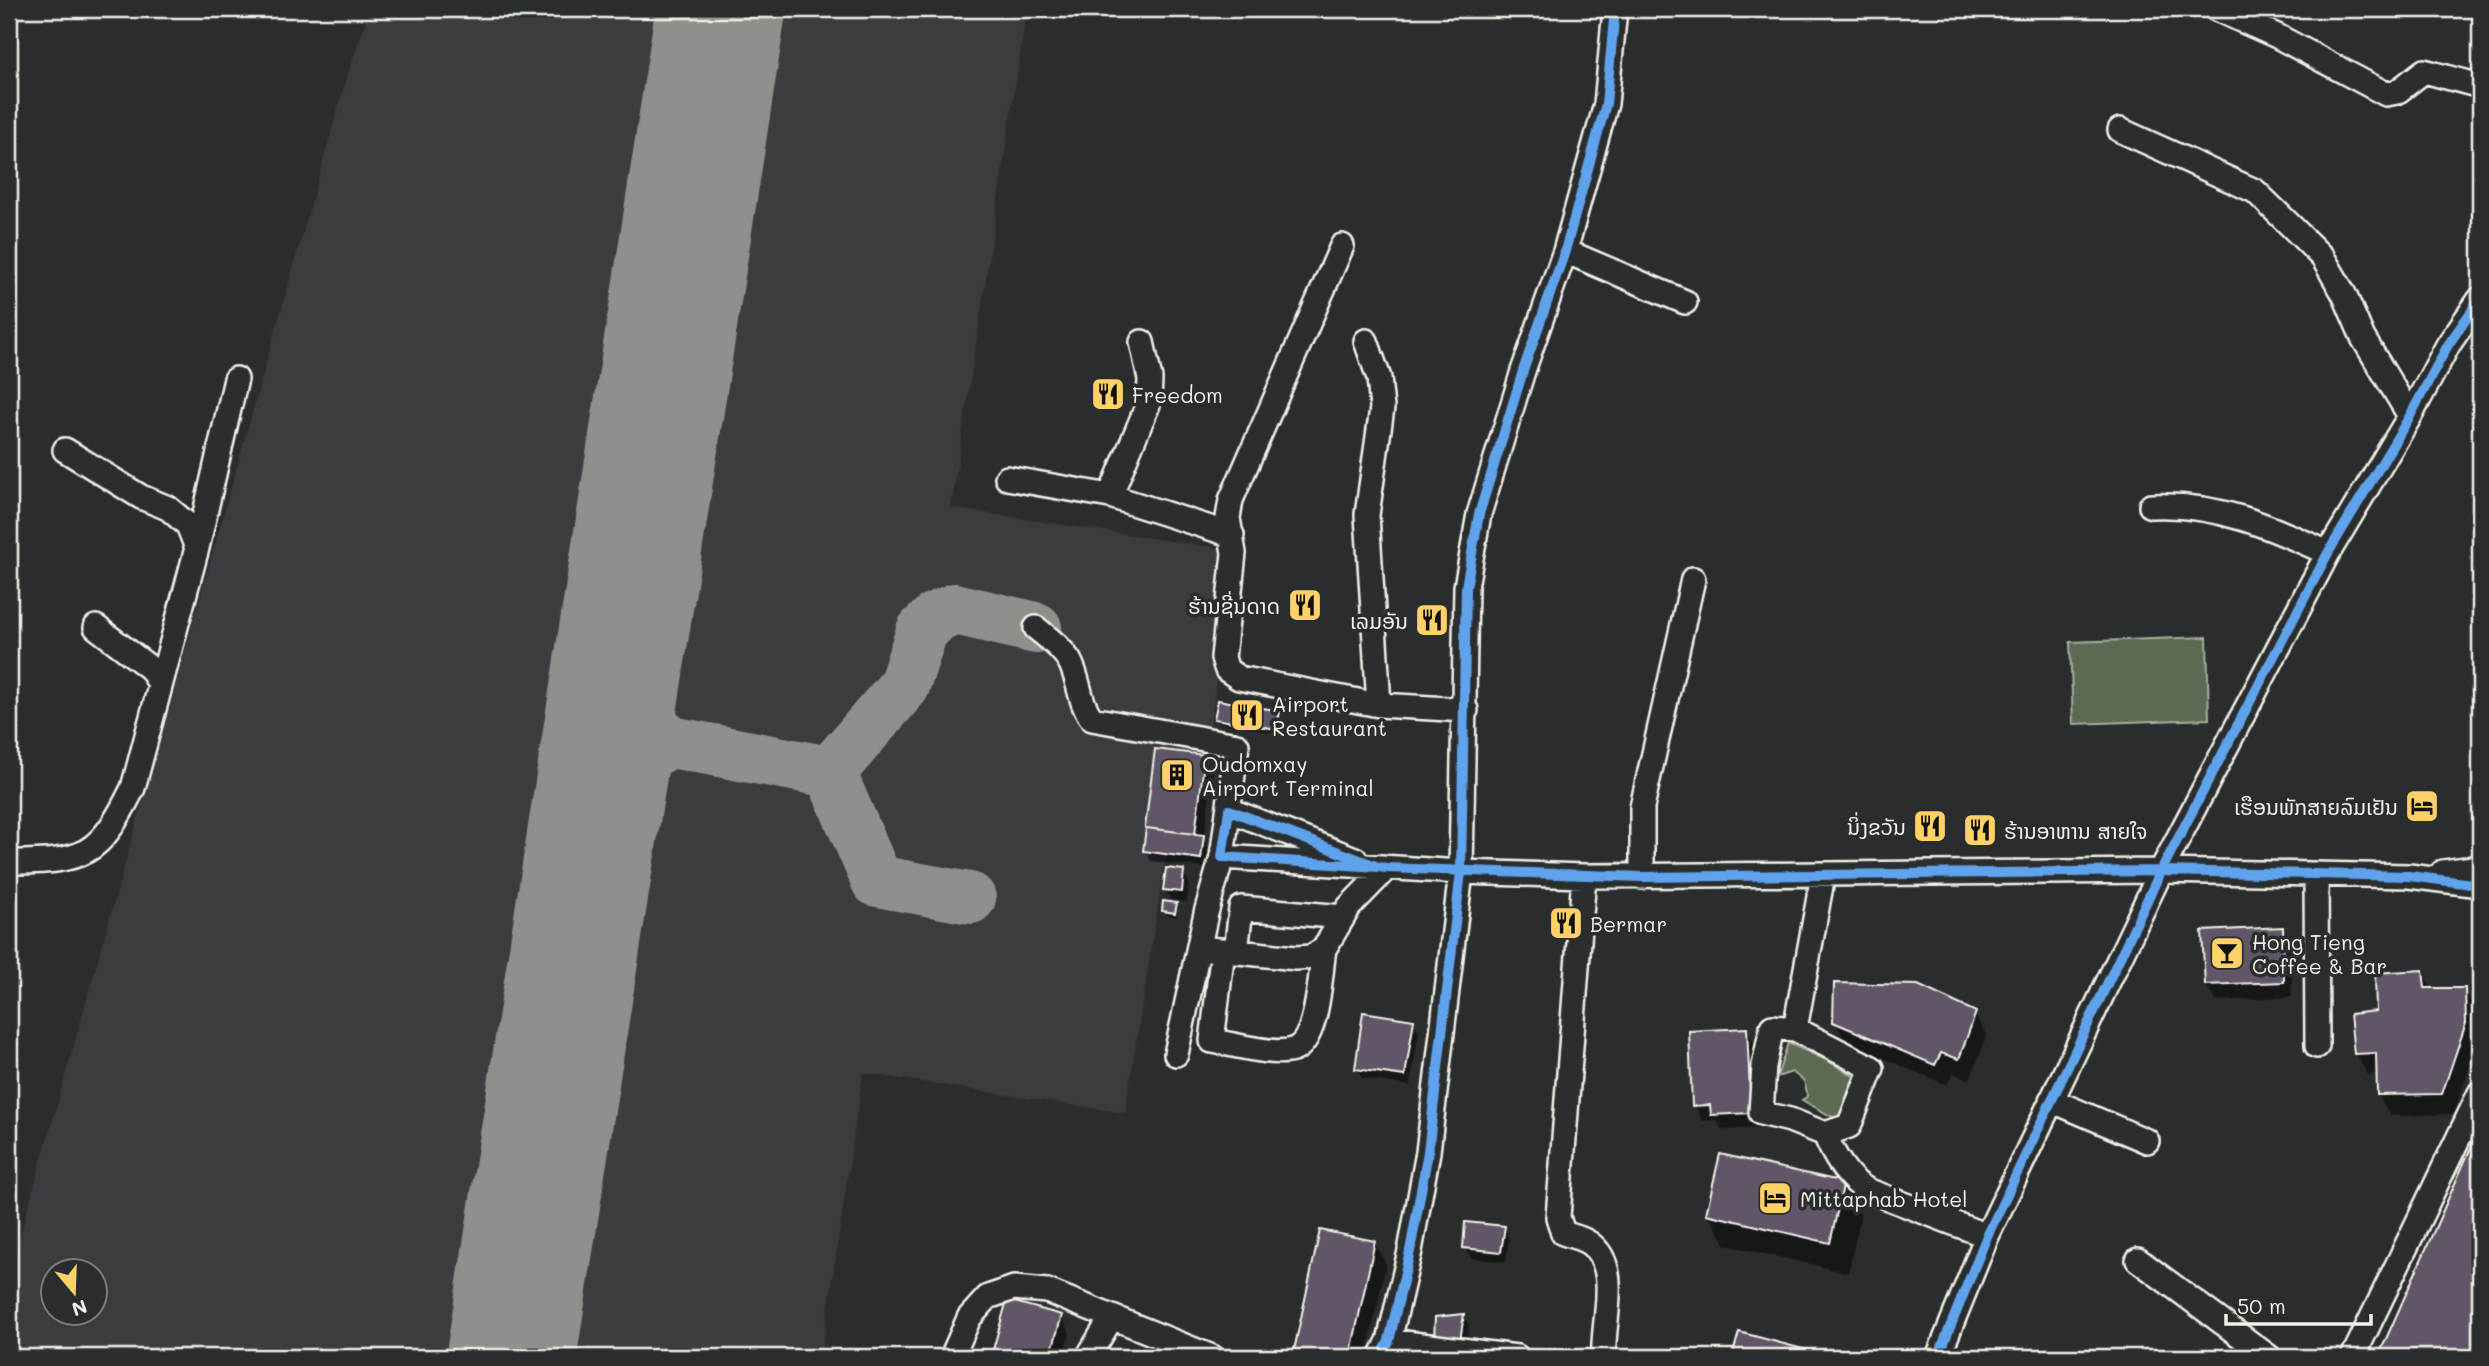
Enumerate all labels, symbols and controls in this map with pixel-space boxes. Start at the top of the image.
restaurant icon: Freedom [1089,375,1127,413]
place label: Freedom [1132,381,1223,408]
restaurant icon: ຮ້ານຊີ່ນດາດ [1286,586,1324,624]
place label: ຮ້ານຊີ່ນດາດ [1188,591,1280,619]
restaurant icon: ເລມອັນ [1413,601,1451,639]
place label: ເລມອັນ [1350,607,1408,634]
place label: Airport Restaurant [1272,690,1387,741]
restaurant icon: Airport Restaurant [1228,696,1266,734]
place label: Oudomxay Airport Terminal [1202,750,1374,801]
building icon: Oudomxay Airport Terminal [1158,756,1196,794]
hotel icon: ເຮືອນພັກສາຍລົມເຢັນ [2403,787,2441,825]
place label: ເຮືອນພັກສາຍລົມເຢັນ [2234,793,2398,820]
restaurant icon: ນິ່ງຂວັນ [1911,807,1949,845]
restaurant icon: ຮ້ານອາຫານ ສາຍໃຈ [1961,811,1999,849]
place label: ນິ່ງຂວັນ [1847,812,1906,840]
place label: ຮ້ານອາຫານ ສາຍໃຈ [2004,817,2148,844]
restaurant icon: Bermar [1547,904,1585,942]
place label: Bermar [1590,910,1667,937]
place label: Hong Tieng Coffee & Bar [2252,928,2387,979]
bar icon: Hong Tieng Coffee & Bar [2208,934,2246,972]
hotel icon: Mittaphab Hotel [1756,1179,1794,1217]
place label: Mittaphab Hotel [1800,1185,1968,1212]
north arrow [38,1258,108,1328]
scale bar [2226,1282,2372,1326]
text: 50 m [2237,1292,2286,1319]
text: N [69,1294,91,1323]

